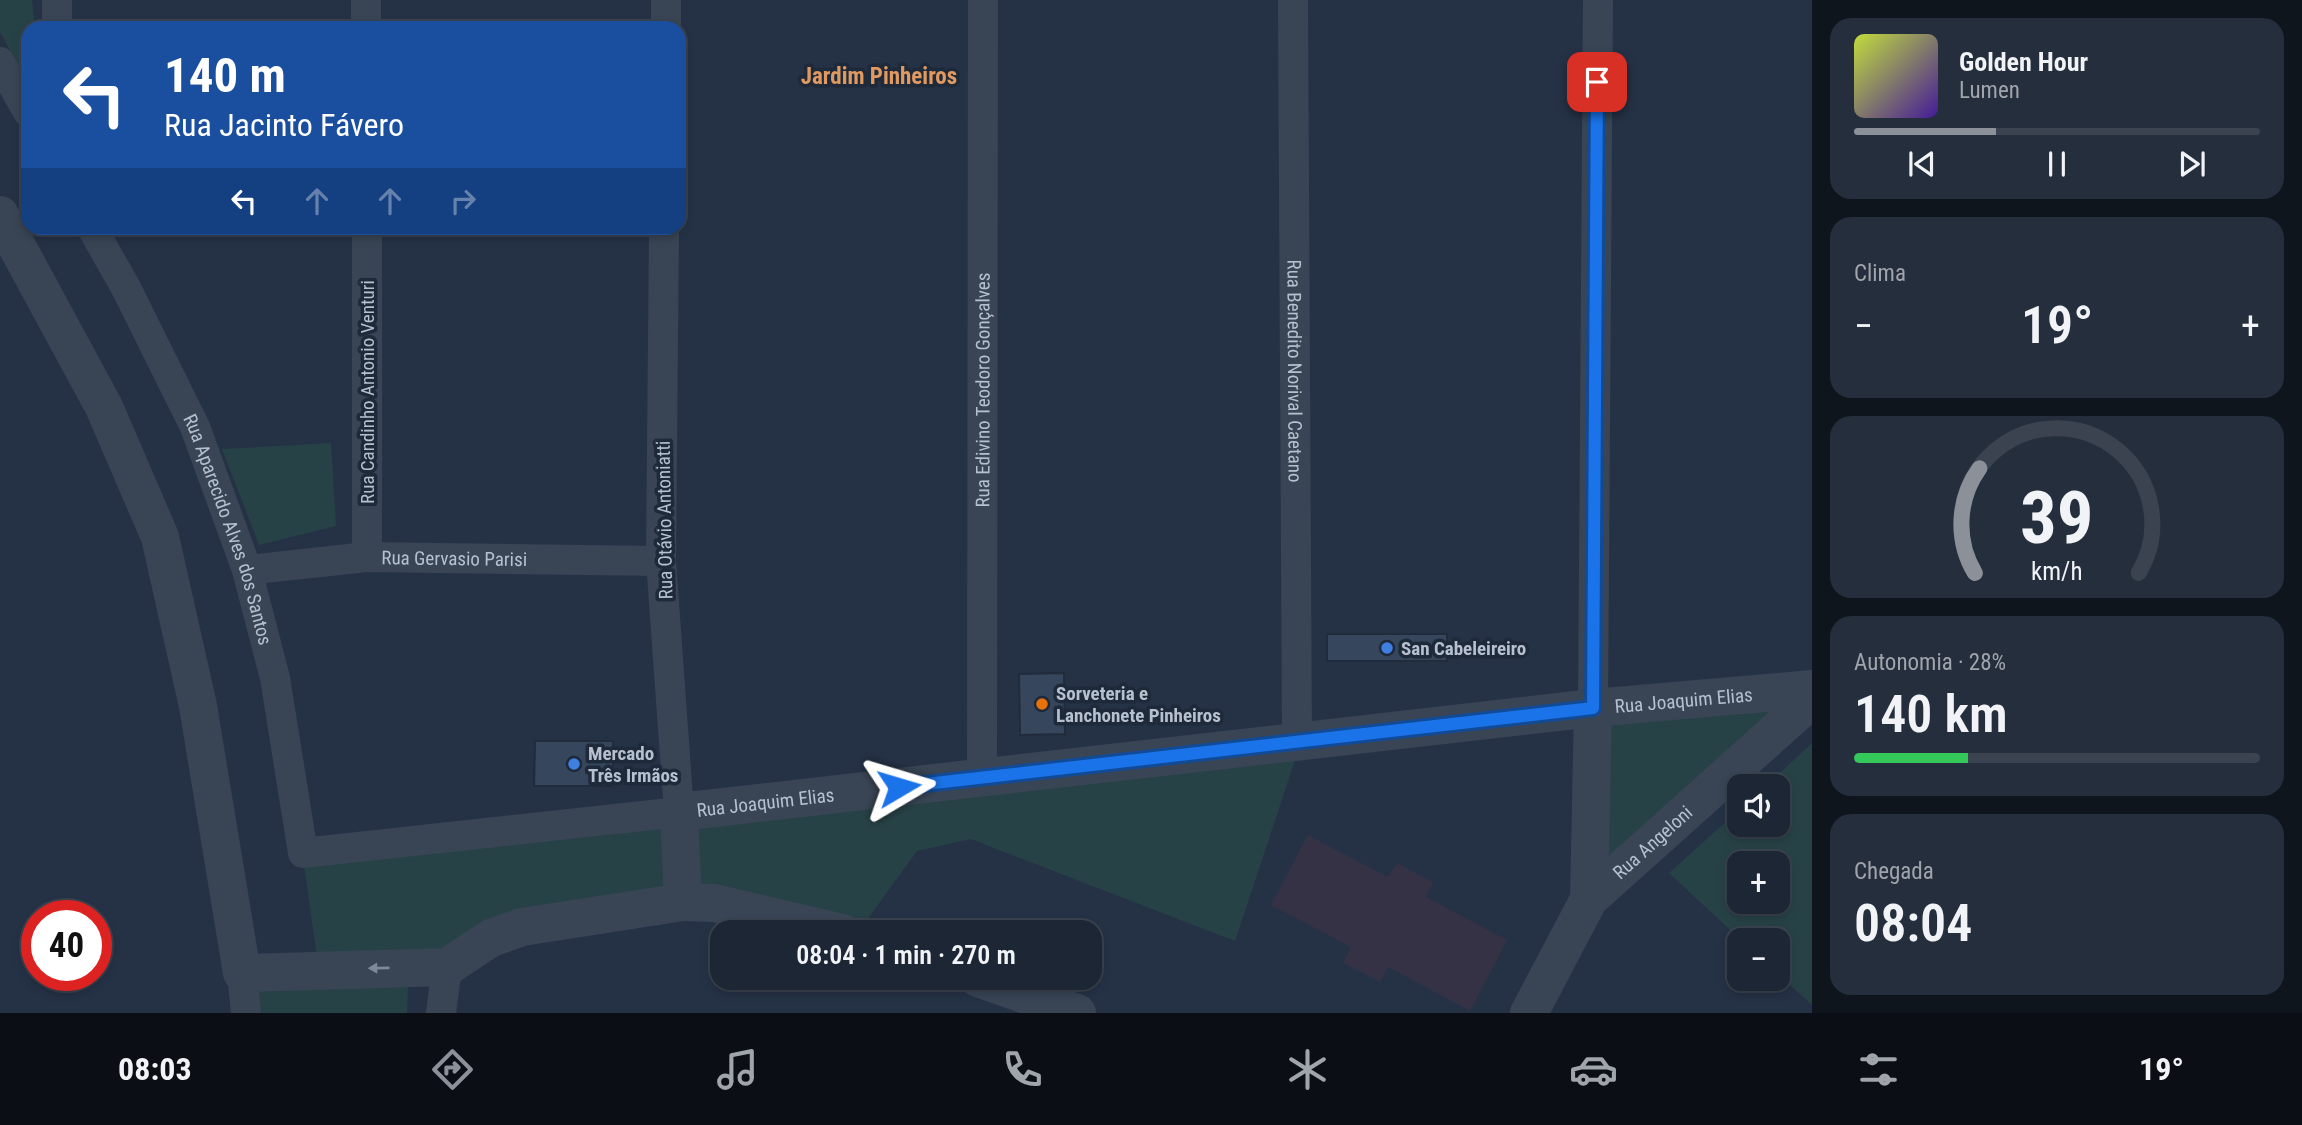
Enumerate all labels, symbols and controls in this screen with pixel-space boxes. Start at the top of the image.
text: 140 m [164,47,286,104]
text: Golden Hour [1959,47,2088,77]
icon: left [49,49,140,140]
pin [1567,52,1627,112]
district label: Jardim Pinheiros [801,63,957,90]
icon: arrive [1578,63,1616,101]
text: Lumen [1959,77,2020,104]
text: Rua Jacinto Fávero [164,106,404,144]
icon: previous [1903,145,1941,183]
icon: pause [2038,145,2076,183]
icon: next [2173,145,2211,183]
icon: left [225,182,263,220]
icon: ahead [298,182,336,220]
icon: ahead [371,182,409,220]
icon: right [444,182,482,220]
street label: Rua Benedito Norival Caetano [1282,259,1307,483]
text: Clima [1854,260,1906,287]
street label: Rua Edivino Teodoro Gonçalves [971,273,995,507]
street label: Rua Candinho Antonio Venturi [356,280,379,504]
text: 19° [2021,295,2093,356]
text: − [1854,304,1873,348]
text: + [2241,304,2260,348]
street label: Rua Aparecido Alves dos Santos [178,410,277,647]
street label: Rua Otávio Antoniatti [652,441,677,599]
text: 39 [2020,475,2094,561]
street label: Rua Gervasio Parisi [381,546,527,571]
text: km/h [2031,556,2083,585]
place label: San Cabeleireiro [1401,637,1526,660]
marker: San Cabeleireiro [1379,640,1395,656]
text: Autonomia · 28% [1854,649,2006,676]
place label: Sorveteria e Lanchonete Pinheiros [1056,682,1221,727]
street label: Rua Joaquim Elias [1614,683,1754,718]
text: 140 km [1854,684,2008,745]
marker: Sorveteria e Lanchonete Pinheiros [1034,696,1050,712]
place label: Mercado Três Irmãos [588,742,678,787]
position arrow [862,750,936,824]
marker: Mercado Três Irmãos [566,756,582,772]
map controls [1727,774,1790,991]
button: sound [1727,774,1790,837]
street label: Rua Joaquim Elias [695,783,835,822]
street label: Rua Angeloni [1608,801,1697,884]
button: + [1727,851,1790,914]
text: Chegada [1854,858,1934,885]
text: 08:04 [1854,893,1972,954]
speed limit sign: 40 [21,900,112,991]
button: − [1727,928,1790,991]
text: 08:04 · 1 min · 270 m [796,940,1016,970]
one-way arrow [367,963,389,974]
icon: directions [428,1045,477,1094]
icon: music [713,1045,762,1094]
icon: phone [998,1045,1047,1094]
icon: climate [1283,1045,1332,1094]
icon: car [1569,1045,1618,1094]
icon: filters [1854,1045,1903,1094]
text: 08:03 [118,1050,192,1088]
text: 19° [2139,1050,2184,1088]

